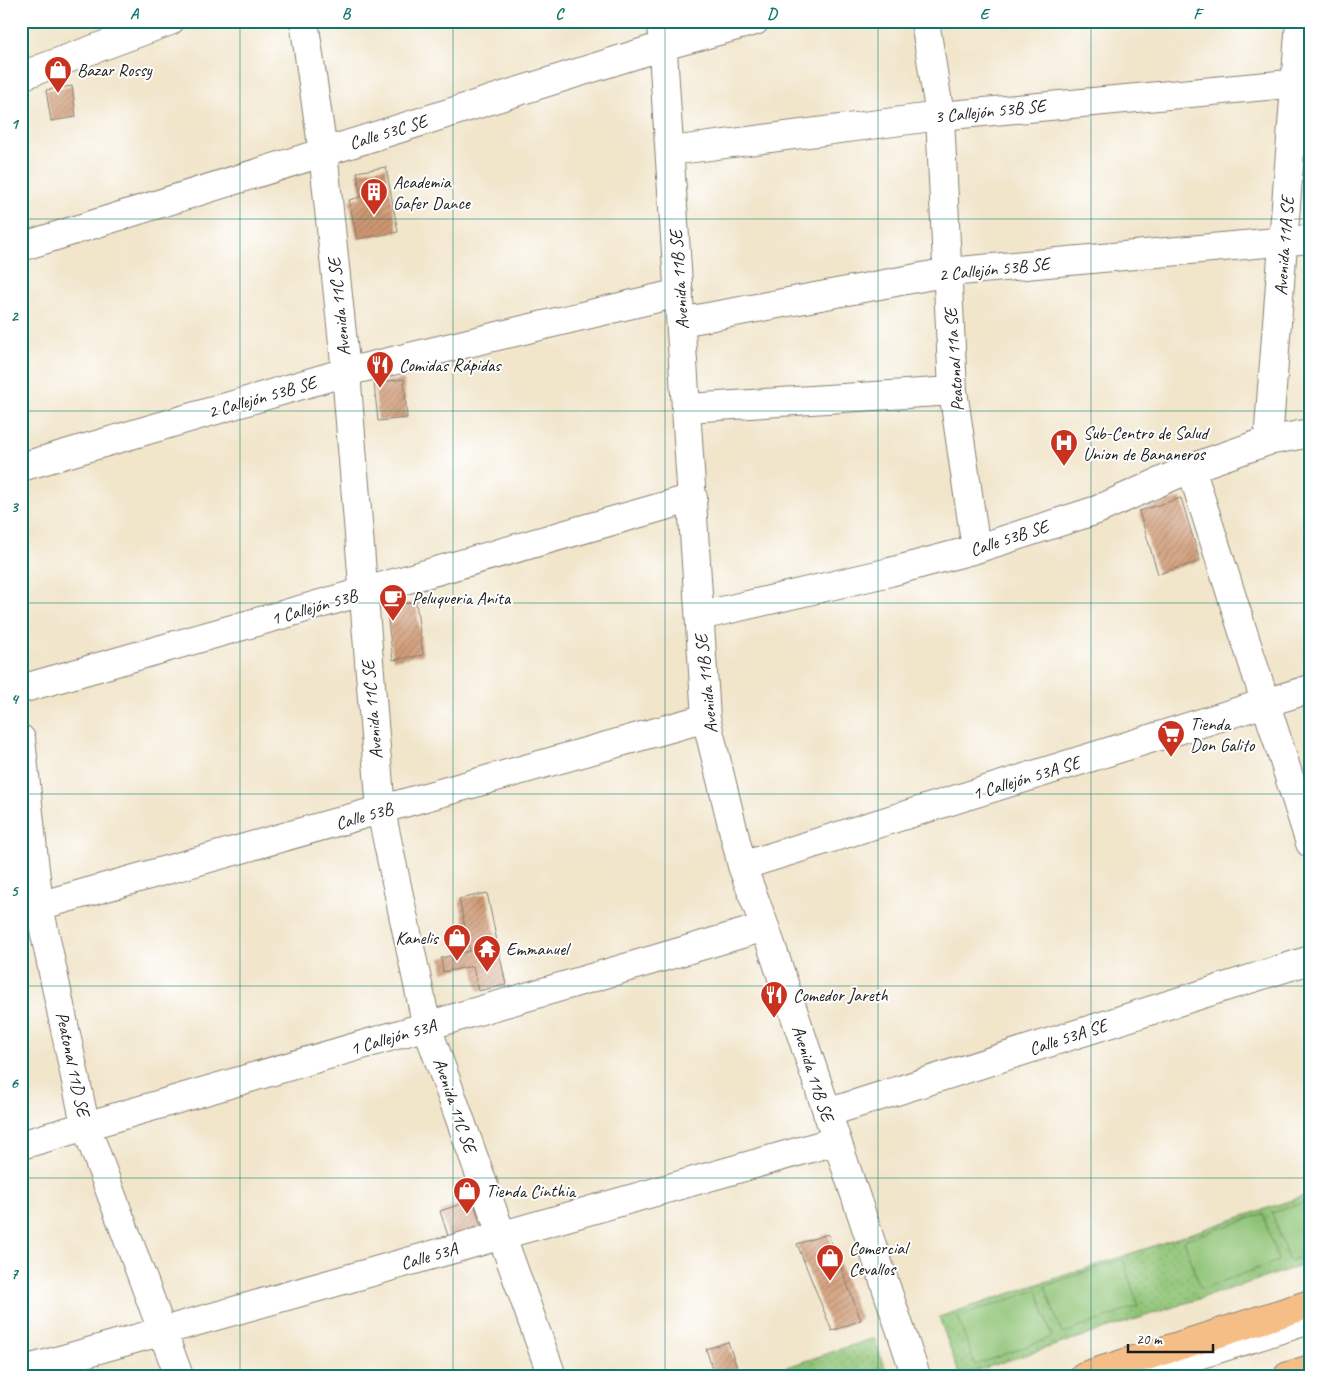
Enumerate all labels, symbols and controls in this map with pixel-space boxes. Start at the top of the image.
text: A [130,4,140,24]
text: B [342,4,352,24]
text: C [555,4,565,24]
text: D [767,4,778,24]
text: E [980,4,991,24]
text: F [1193,4,1204,24]
shop icon: Bazar Rossy [43,55,73,94]
place label: Bazar Rossy [77,59,154,81]
street label: 3 Callejón 53B SE [933,94,1049,128]
street label: Calle 53C SE [347,109,432,154]
text: 1 [10,114,19,134]
place label: Academia Gafer Dance [393,171,471,214]
building icon: Academia Gafer Dance [359,177,389,216]
street label: Avenida 11A SE [1270,194,1299,296]
street label: Avenida 11B SE [664,227,693,330]
street label: 2 Callejón 53B SE [937,252,1053,286]
street label: Avenida 11C SE [323,254,355,357]
street label: Peatonal 11a SE [939,305,969,412]
text: 2 [10,306,19,326]
restaurant icon: Comidas Rápidas [365,350,395,389]
place label: Comidas Rápidas [399,354,502,376]
street label: 2 Callejón 53B SE [205,370,321,423]
place label: Sub-Centro de Salud Union de Bananeros [1083,422,1211,465]
hospital icon: Sub-Centro de Salud Union de Bananeros [1049,428,1079,467]
text: 3 [10,497,19,517]
street label: Calle 53B SE [967,514,1053,561]
cafe icon: Peluqueria Anita [378,583,408,622]
street label: 1 Callejón 53B [268,584,361,630]
place label: Peluqueria Anita [412,587,512,609]
street label: Avenida 11B SE [690,631,722,734]
street label: Avenida 11C SE [357,658,387,760]
text: 4 [10,689,19,709]
place label: Tienda Don Galito [1190,713,1256,756]
supermarket icon: Tienda Don Galito [1156,719,1186,758]
street label: 1 Callejón 53A SE [970,751,1084,805]
street label: Calle 53B [333,797,397,835]
text: 5 [11,881,20,901]
shop icon: Kanelis [442,923,472,962]
place label: Kanelis [395,927,440,949]
temple icon: Emmanuel [472,934,502,973]
place label: Emmanuel [506,938,571,960]
restaurant icon: Comedor Jareth [759,980,789,1019]
place label: Comedor Jareth [793,984,889,1006]
street label: Peatonal 11D SE [51,1010,95,1121]
street label: Calle 53A SE [1026,1013,1112,1060]
street label: 1 Callejón 53A [347,1014,439,1060]
street label: Avenida 11B SE [787,1022,840,1126]
street label: Avenida 11C SE [429,1055,482,1157]
text: 6 [10,1073,19,1093]
shop icon: Tienda Cinthia [452,1176,482,1215]
place label: Tienda Cinthia [486,1180,577,1202]
street label: Calle 53A [398,1237,461,1275]
place label: Comercial Cevallos [849,1237,910,1280]
shop icon: Comercial Cevallos [815,1243,845,1282]
text: 7 [10,1264,19,1284]
scale bar [1128,1322,1214,1354]
text: 20 m [1136,1330,1163,1349]

